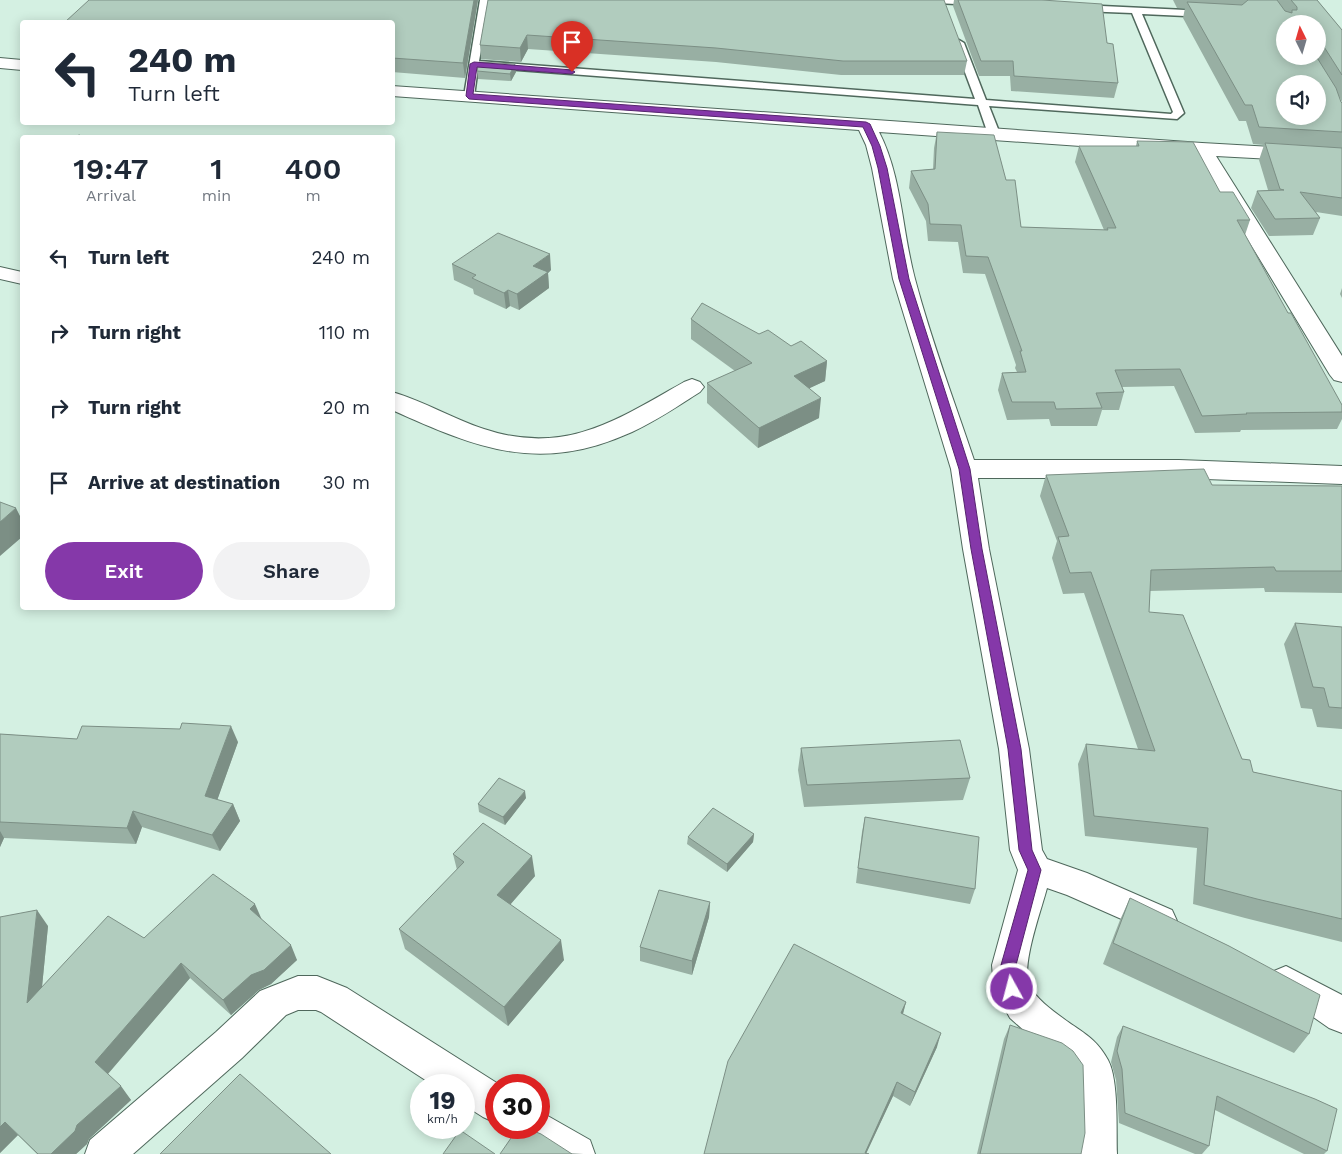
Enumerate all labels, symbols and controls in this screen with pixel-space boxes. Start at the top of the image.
north arrow [1276,15,1326,65]
map controls [1276,15,1326,125]
pin [551,21,593,72]
icon: arrive [558,28,586,56]
text: 240 m [128,39,237,81]
icon: left [45,40,110,105]
button: sound [1276,75,1326,125]
text: Turn left [128,81,220,106]
text: 19:47 [73,151,149,186]
text: 1 [210,151,223,186]
text: 400 [285,151,342,186]
text: Arrival [86,186,136,205]
text: min [202,186,231,205]
text: m [305,186,321,205]
icon: left [45,244,73,272]
text: Turn left [88,246,169,269]
text: 240 m [311,246,370,269]
icon: right [45,319,73,347]
text: Turn right [88,321,181,344]
text: 110 m [319,321,370,344]
icon: right [45,394,73,422]
text: Turn right [88,396,181,419]
text: 20 m [323,396,370,419]
icon: arrive [45,469,73,497]
text: Arrive at destination [88,471,280,494]
text: 30 m [323,471,370,494]
button: Exit [45,542,203,600]
button: Share [213,542,370,600]
position arrow [985,962,1037,1014]
speed limit sign: 30 [485,1074,550,1139]
text: 19 [429,1086,456,1115]
text: km/h [427,1112,458,1126]

